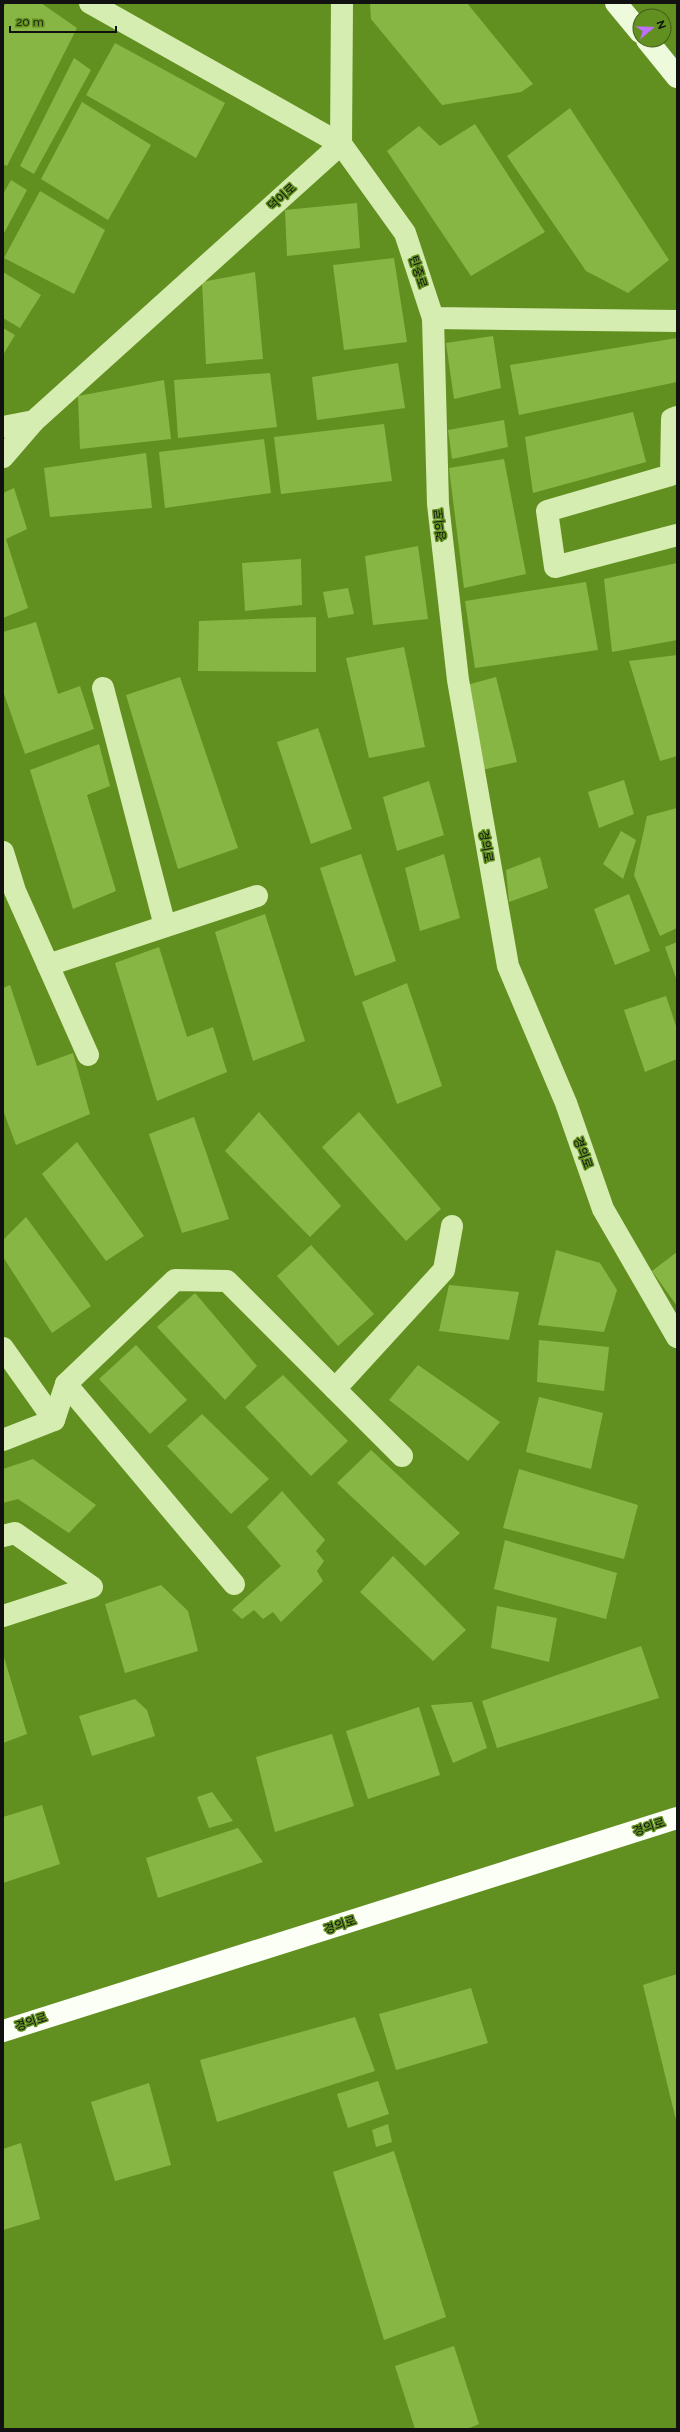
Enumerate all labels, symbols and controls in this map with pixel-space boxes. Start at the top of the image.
scale bar [10,8,116,34]
north arrow [632,8,672,48]
text: 20 m [16,15,44,29]
text: N [653,19,668,31]
street label: 덕이로 [265,181,299,213]
street label: 탄중로 [406,254,430,290]
street label: 경의로 [431,508,449,542]
street label: 경의로 [476,828,496,864]
street label: 경의로 [571,1135,595,1171]
street label: 경의로 [631,1815,667,1839]
street label: 경의로 [322,1913,358,1937]
street label: 경의로 [13,2010,49,2034]

